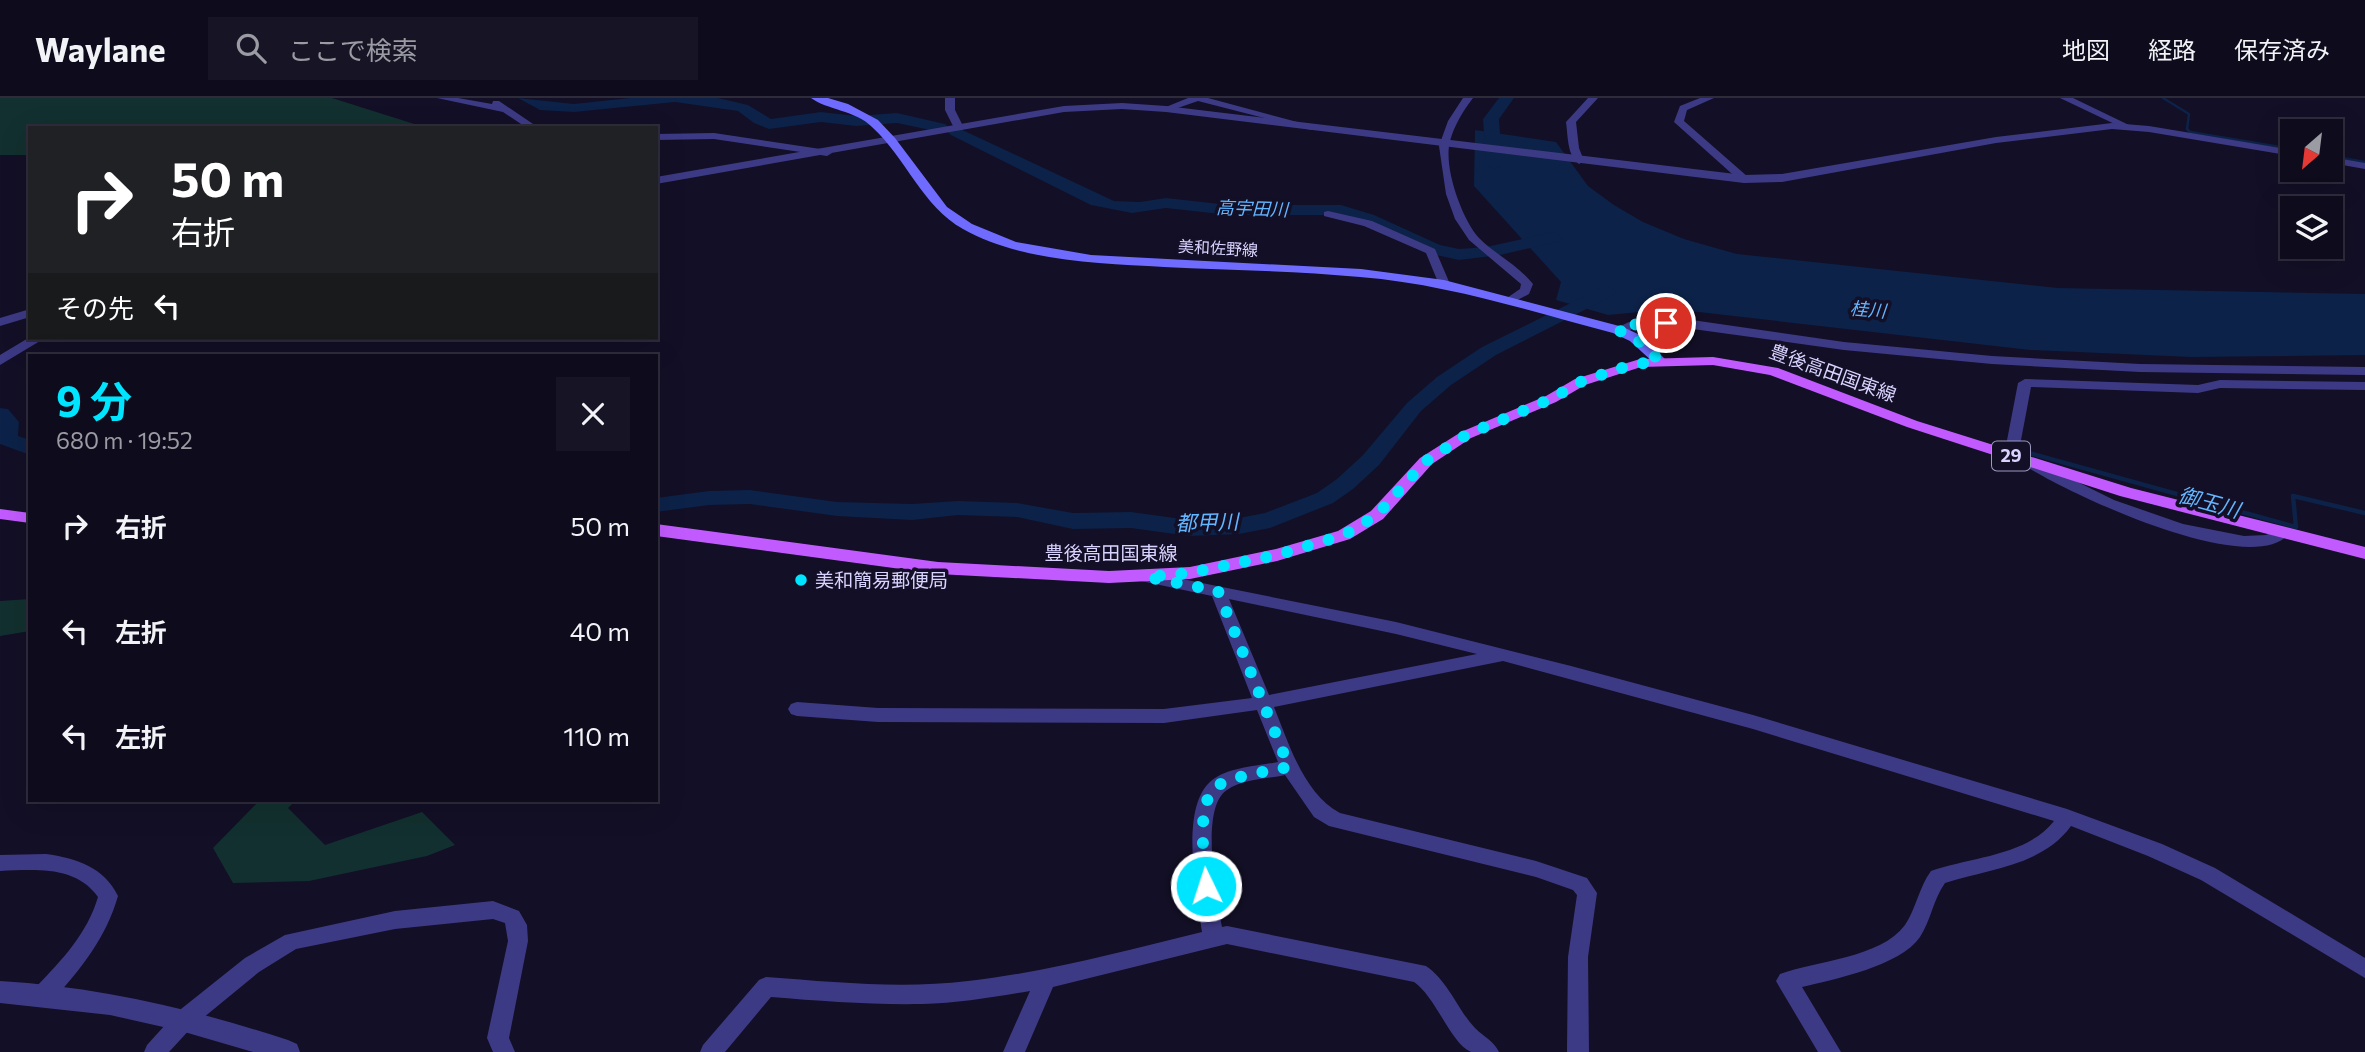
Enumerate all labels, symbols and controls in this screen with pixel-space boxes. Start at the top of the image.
search box [208,17,698,80]
text: Waylane [35,28,166,69]
icon: search [232,29,270,67]
text: ここで検索 [288,34,418,65]
text: 地図 [2062,35,2110,64]
text: 経路 [2148,35,2196,64]
text: 保存済み [2234,35,2330,64]
north arrow [2280,119,2343,182]
map controls [2280,119,2343,259]
text: 50 m [171,147,284,207]
icon: right [56,154,147,245]
water label: 高宇田川 [1216,196,1290,220]
button: layers [2280,196,2343,259]
text: 右折 [171,211,235,251]
street label: 美和佐野線 [1178,236,1258,259]
icon: left [148,287,186,325]
text: その先 [56,292,134,323]
pin [1636,293,1696,353]
water label: 桂川 [1849,296,1889,322]
icon: arrive [1647,304,1685,342]
street label: 豊後高田国東線 [1767,339,1900,406]
text: 9 分 [56,374,132,426]
button: close [556,377,630,451]
text: 680 m · 19:52 [56,426,193,454]
road number: 29 [1992,442,2030,470]
water label: 御玉川 [2176,481,2245,522]
icon: right [56,507,94,545]
water label: 都甲川 [1175,508,1241,535]
text: 50 m [570,510,630,541]
text: 右折 [115,511,167,542]
street label: 豊後高田国東線 [1044,541,1178,564]
place label: 美和簡易郵便局 [815,568,948,591]
marker: 美和簡易郵便局 [793,572,809,588]
icon: left [56,612,94,650]
text: 40 m [570,615,630,646]
text: 左折 [115,616,167,647]
icon: left [56,717,94,755]
text: 110 m [563,720,630,751]
text: 左折 [115,721,167,752]
position arrow [1169,849,1243,923]

